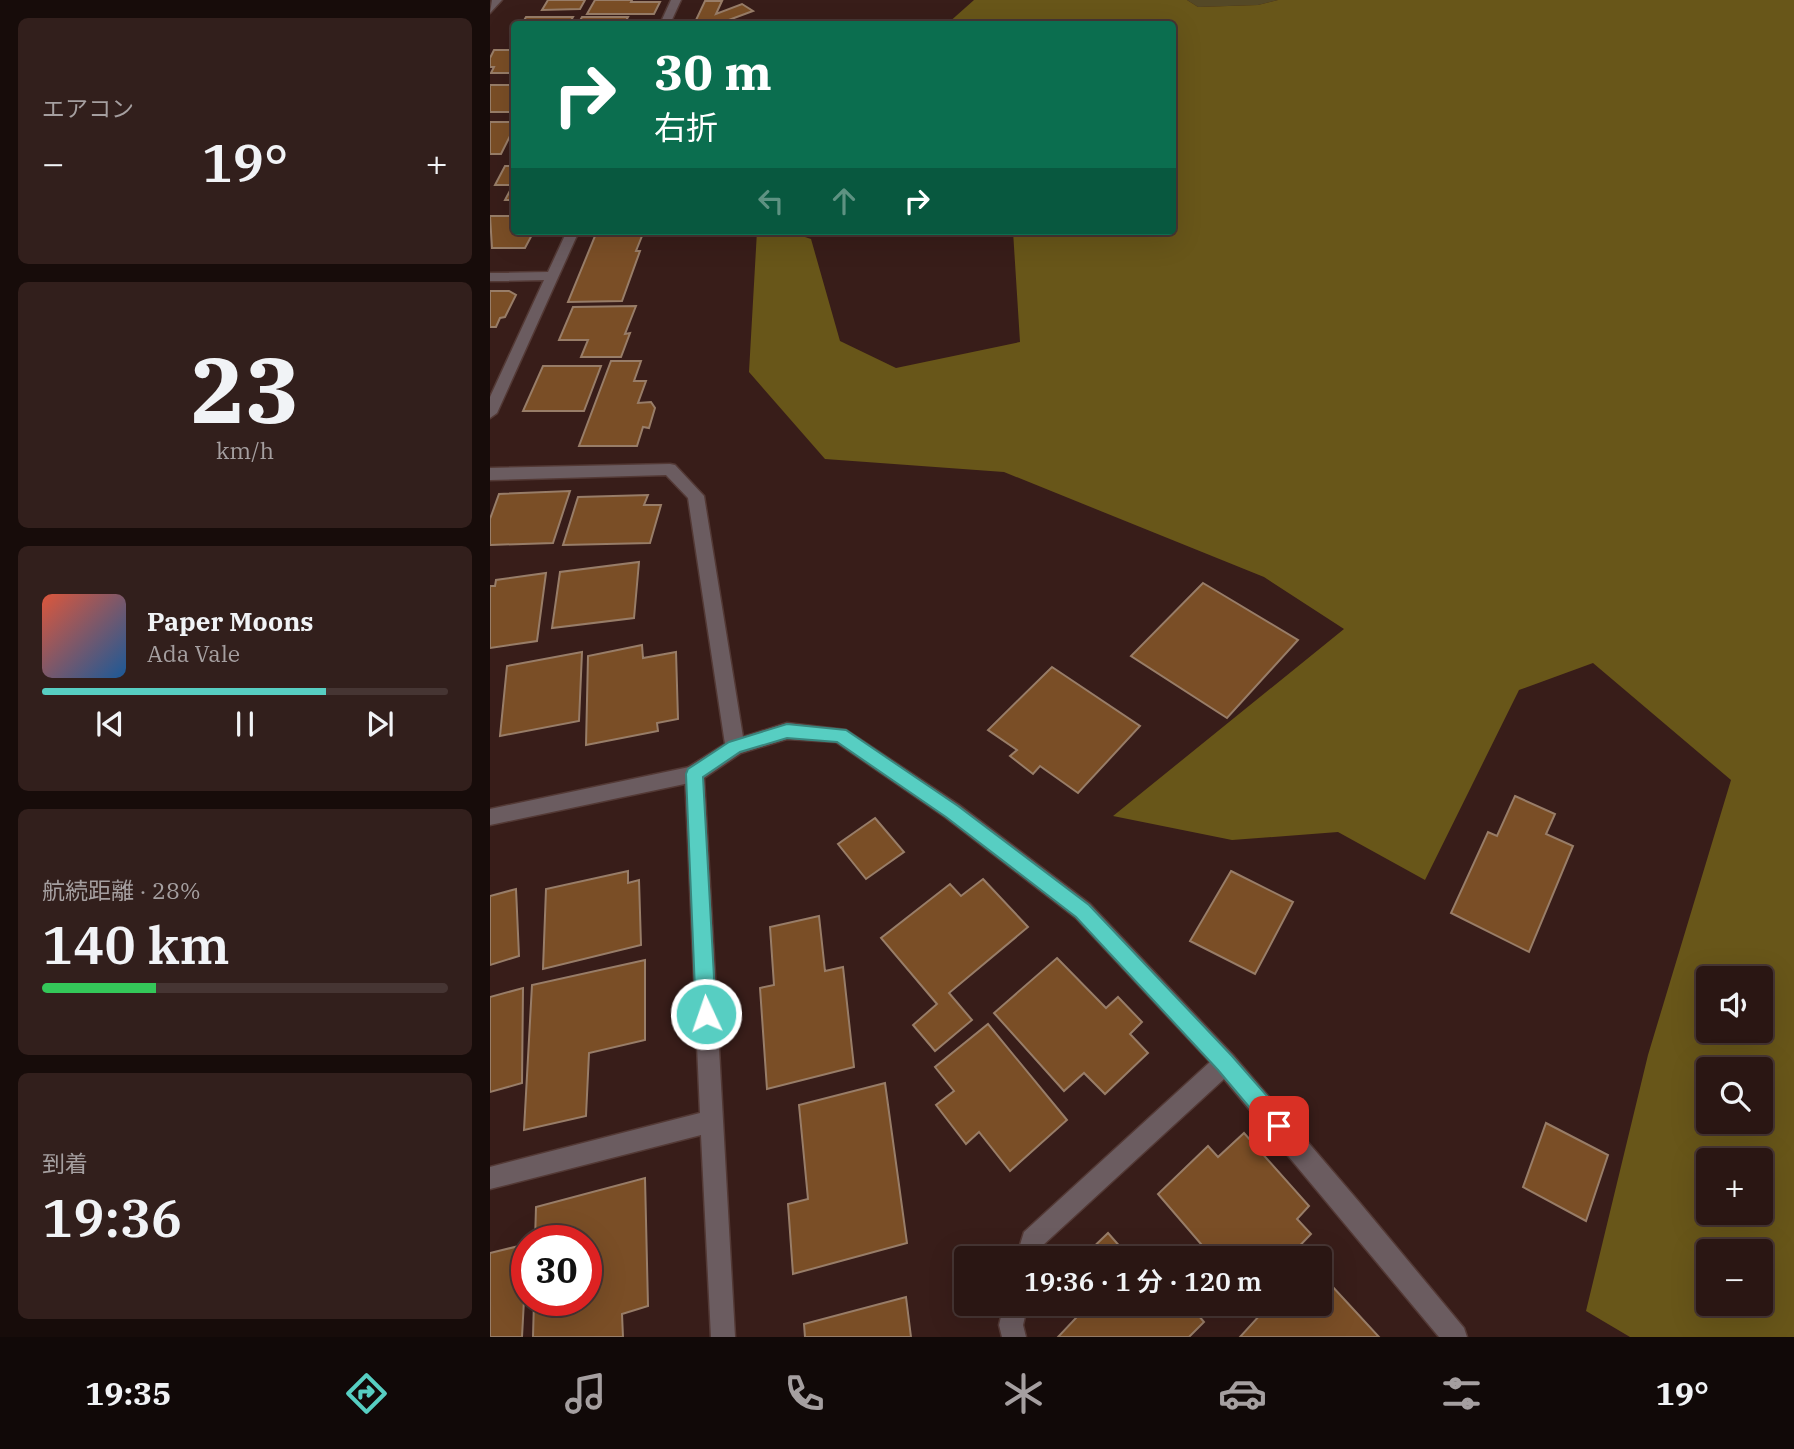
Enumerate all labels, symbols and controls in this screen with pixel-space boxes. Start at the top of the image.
text: 30 m [654,40,772,103]
icon: right [539,49,630,140]
text: エアコン [42,93,134,123]
text: 右折 [654,106,718,148]
text: 19° [202,129,288,196]
text: − [42,138,65,187]
text: + [425,138,448,187]
icon: left [752,182,790,220]
icon: ahead [825,182,863,220]
icon: right [898,182,936,220]
text: 23 [190,330,300,448]
text: km/h [216,435,274,465]
text: Paper Moons [147,604,314,638]
text: Ada Vale [147,638,240,668]
icon: previous [91,705,129,743]
icon: pause [226,705,264,743]
icon: next [361,705,399,743]
text: 航続距離 · 28% [42,875,201,905]
text: 140 km [42,911,230,978]
map controls [1696,966,1773,1316]
button: sound [1696,966,1773,1043]
position arrow [669,977,743,1051]
button: search [1696,1057,1773,1134]
pin [1249,1096,1309,1156]
icon: arrive [1260,1107,1298,1145]
text: 到着 [42,1148,88,1178]
button: + [1696,1148,1773,1225]
text: 19:36 [42,1184,182,1251]
speed limit sign: 30 [511,1225,602,1316]
button: − [1696,1239,1773,1316]
text: 19:36 · 1 分 · 120 m [1024,1264,1262,1298]
icon: directions [342,1369,391,1418]
icon: music [561,1369,610,1418]
icon: phone [780,1369,829,1418]
icon: climate [999,1369,1048,1418]
icon: car [1218,1369,1267,1418]
icon: filters [1437,1369,1486,1418]
text: 19:35 [85,1372,172,1414]
text: 19° [1656,1372,1709,1414]

